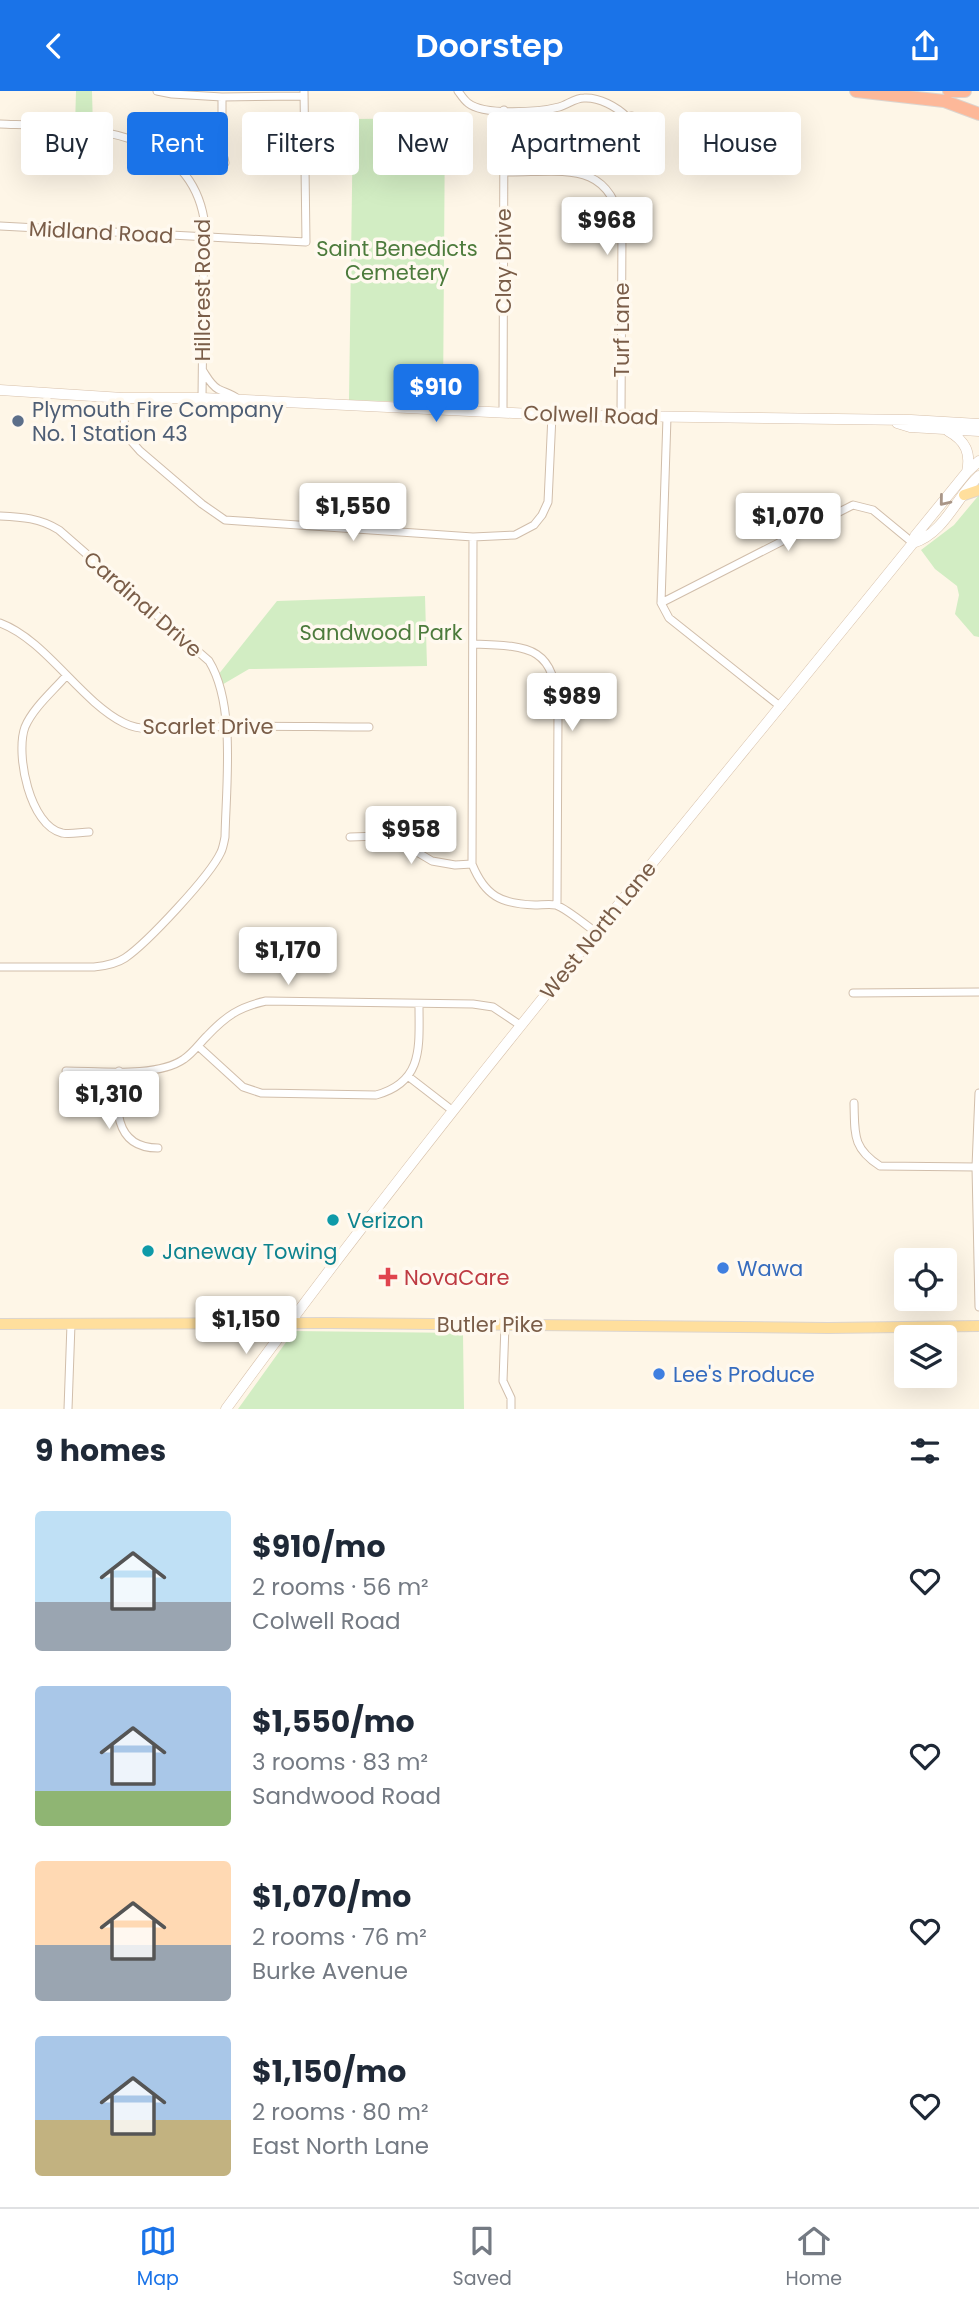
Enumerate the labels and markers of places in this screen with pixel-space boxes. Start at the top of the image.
pin: $968 [566,197,648,257]
pin: $910 [395,365,477,424]
place label: Plymouth Fire Company No. 1 Station 43 [32,395,284,448]
marker: Plymouth Fire Company No. 1 Station 43 [10,413,26,429]
pin: $1,550 [296,483,410,543]
pin: $1,070 [731,493,845,553]
pin: $989 [531,673,613,733]
pin: $958 [370,807,452,866]
pin: $1,170 [231,927,345,987]
pin: $1,310 [52,1072,166,1131]
place label: Verizon [347,1206,424,1235]
marker: Verizon [325,1212,341,1228]
place label: Janeway Towing [162,1237,337,1266]
marker: Janeway Towing [140,1243,156,1259]
place label: Wawa [737,1254,803,1283]
marker: Wawa [715,1260,731,1276]
place label: NovaCare [404,1263,509,1292]
marker: NovaCare [378,1267,398,1287]
pin: $1,150 [189,1297,303,1356]
place label: Lee's Produce [673,1360,815,1389]
marker: Lee's Produce [651,1366,667,1382]

